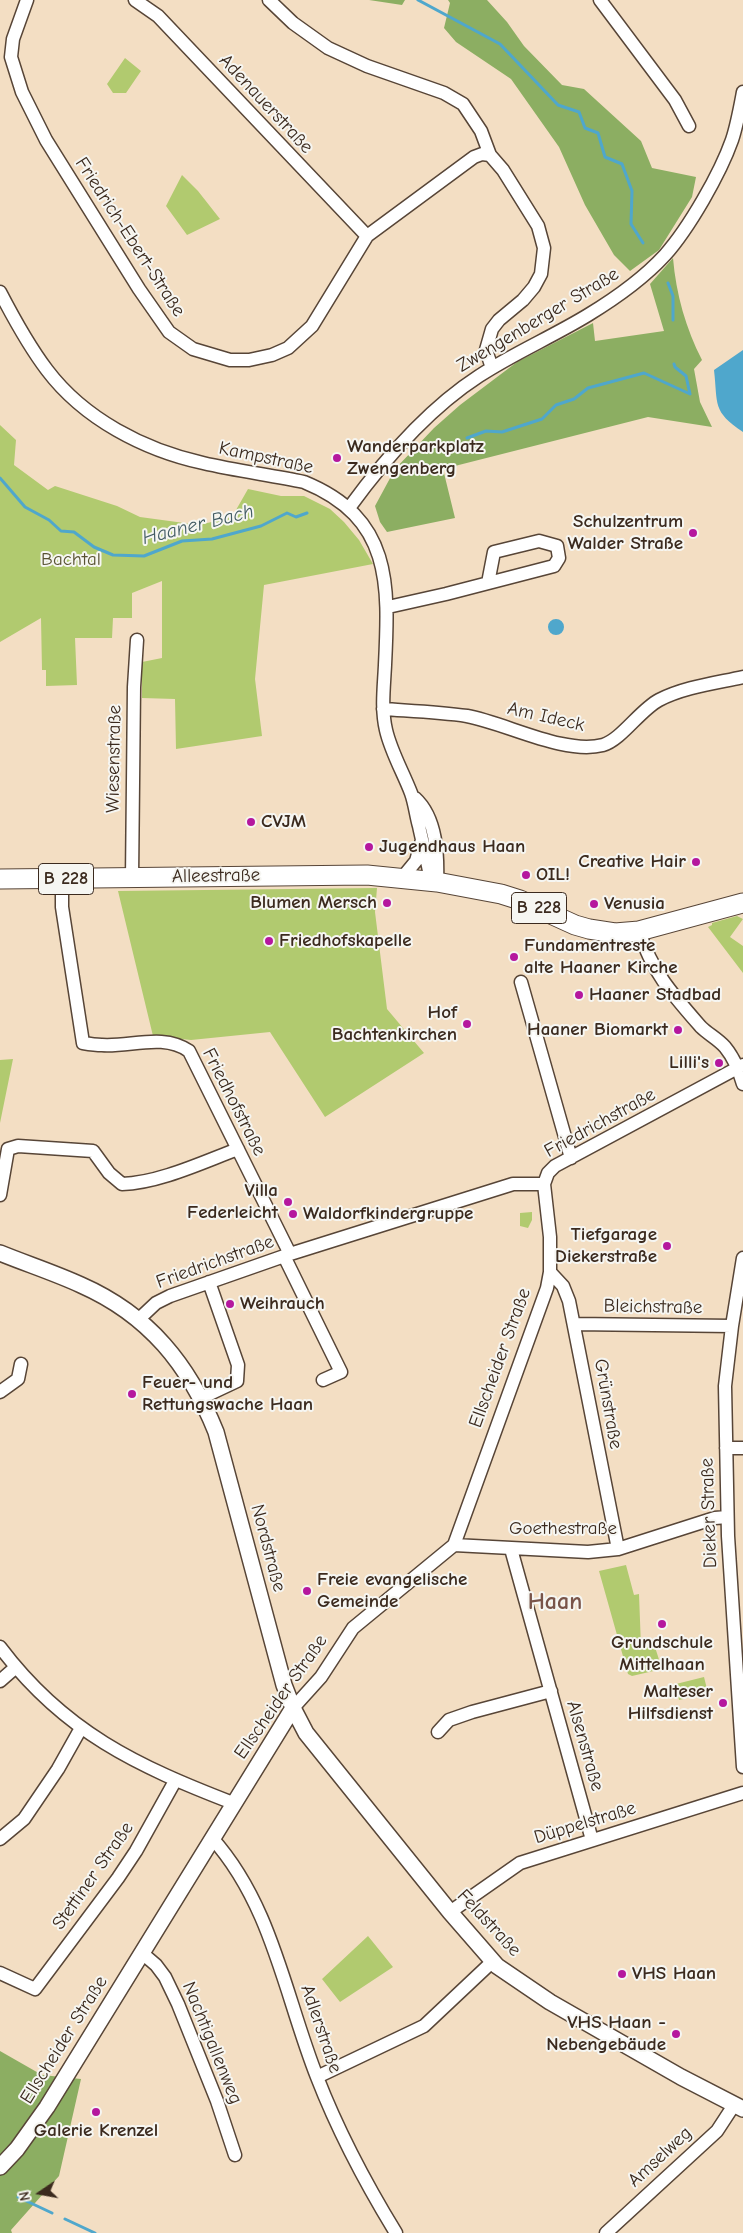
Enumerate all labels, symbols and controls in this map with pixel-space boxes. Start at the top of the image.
street label: Adenauerstraße [214,50,318,158]
street label: Friedrich-Ebert-Straße [70,153,190,321]
street label: Zwengenberger Straße [453,263,623,377]
place label: Wanderparkplatz Zwengenberg [347,436,484,480]
street label: Kampstraße [217,437,315,479]
marker: Wanderparkplatz Zwengenberg [331,452,343,464]
water label: Haaner Bach [140,500,256,550]
place label: Schulzentrum Walder Straße [568,511,683,555]
marker: Schulzentrum Walder Straße [687,527,699,539]
park label: Bachtal [41,549,101,571]
street label: Am Ideck [505,697,587,737]
street label: Wiesenstraße [102,705,126,813]
place label: CVJM [261,811,306,833]
marker: CVJM [245,816,257,828]
place label: Jugendhaus Haan [379,836,525,858]
marker: Jugendhaus Haan [363,841,375,853]
place label: Creative Hair [578,851,686,873]
marker: Creative Hair [690,856,702,868]
road number: B 228 [38,864,94,894]
street label: Alleestraße [172,864,260,888]
place label: OIL! [536,864,570,886]
marker: OIL! [520,869,532,881]
place label: Blumen Mersch [250,892,377,914]
road number: B 228 [512,892,566,924]
place label: Venusia [604,893,665,915]
marker: Blumen Mersch [381,897,393,909]
marker: Venusia [588,898,600,910]
place label: Friedhofskapelle [279,930,412,952]
marker: Friedhofskapelle [263,935,275,947]
place label: Fundamentreste alte Haaner Kirche [524,935,678,979]
marker: Fundamentreste alte Haaner Kirche [508,951,520,963]
place label: Haaner Stadbad [589,984,721,1006]
marker: Haaner Stadbad [573,989,585,1001]
place label: Hof Bachtenkirchen [332,1002,457,1046]
marker: Hof Bachtenkirchen [461,1018,473,1030]
place label: Haaner Biomarkt [527,1019,668,1041]
marker: Haaner Biomarkt [672,1024,684,1036]
street label: Friedhofstraße [197,1044,271,1160]
place label: Lilli's [669,1052,709,1074]
marker: Lilli's [713,1057,725,1069]
street label: Friedrichstraße [540,1083,660,1163]
place label: Villa Federleicht [187,1180,278,1224]
marker: Villa Federleicht [282,1196,294,1208]
place label: Waldorfkindergruppe [303,1203,473,1225]
marker: Waldorfkindergruppe [287,1208,299,1220]
place label: Tiefgarage Diekerstraße [555,1224,657,1268]
street label: Friedrichstraße [153,1230,277,1294]
marker: Tiefgarage Diekerstraße [661,1240,673,1252]
street label: Ellscheider Straße [464,1285,536,1431]
place label: Weihrauch [240,1293,325,1315]
street label: Bleichstraße [603,1295,703,1319]
marker: Weihrauch [224,1298,236,1310]
street label: Grünstraße [589,1357,627,1451]
place label: Feuer- und Rettungswache Haan [142,1372,313,1416]
marker: Feuer- und Rettungswache Haan [126,1388,138,1400]
street label: Dieker Straße [696,1457,722,1569]
street label: Nordstraße [245,1502,291,1594]
street label: Goethestraße [509,1518,617,1540]
place label: Freie evangelische Gemeinde [317,1569,467,1613]
marker: Freie evangelische Gemeinde [301,1585,313,1597]
district label: Haan [528,1588,582,1616]
marker: Grundschule Mittelhaan [656,1618,668,1630]
street label: Ellscheider Straße [230,1630,332,1764]
place label: Grundschule Mittelhaan [611,1632,713,1676]
place label: Malteser Hilfsdienst [628,1681,713,1725]
marker: Malteser Hilfsdienst [717,1697,729,1709]
street label: Alsenstraße [561,1698,609,1794]
street label: Düppelstraße [531,1797,639,1849]
street label: Stettiner Straße [47,1818,139,1934]
street label: Feldstraße [452,1885,526,1961]
place label: VHS Haan [632,1963,716,1985]
marker: VHS Haan [616,1968,628,1980]
street label: Ellscheider Straße [15,1972,113,2108]
street label: Nachtigallenweg [177,1978,247,2108]
street label: Adlerstraße [295,1982,347,2076]
place label: VHS Haan - Nebengebäude [546,2012,666,2056]
marker: VHS Haan - Nebengebäude [670,2028,682,2040]
marker: Galerie Krenzel [90,2106,102,2118]
place label: Galerie Krenzel [34,2120,158,2142]
street label: Amselweg [623,2122,697,2192]
north arrow [15,2168,65,2218]
text: N [16,2190,34,2202]

